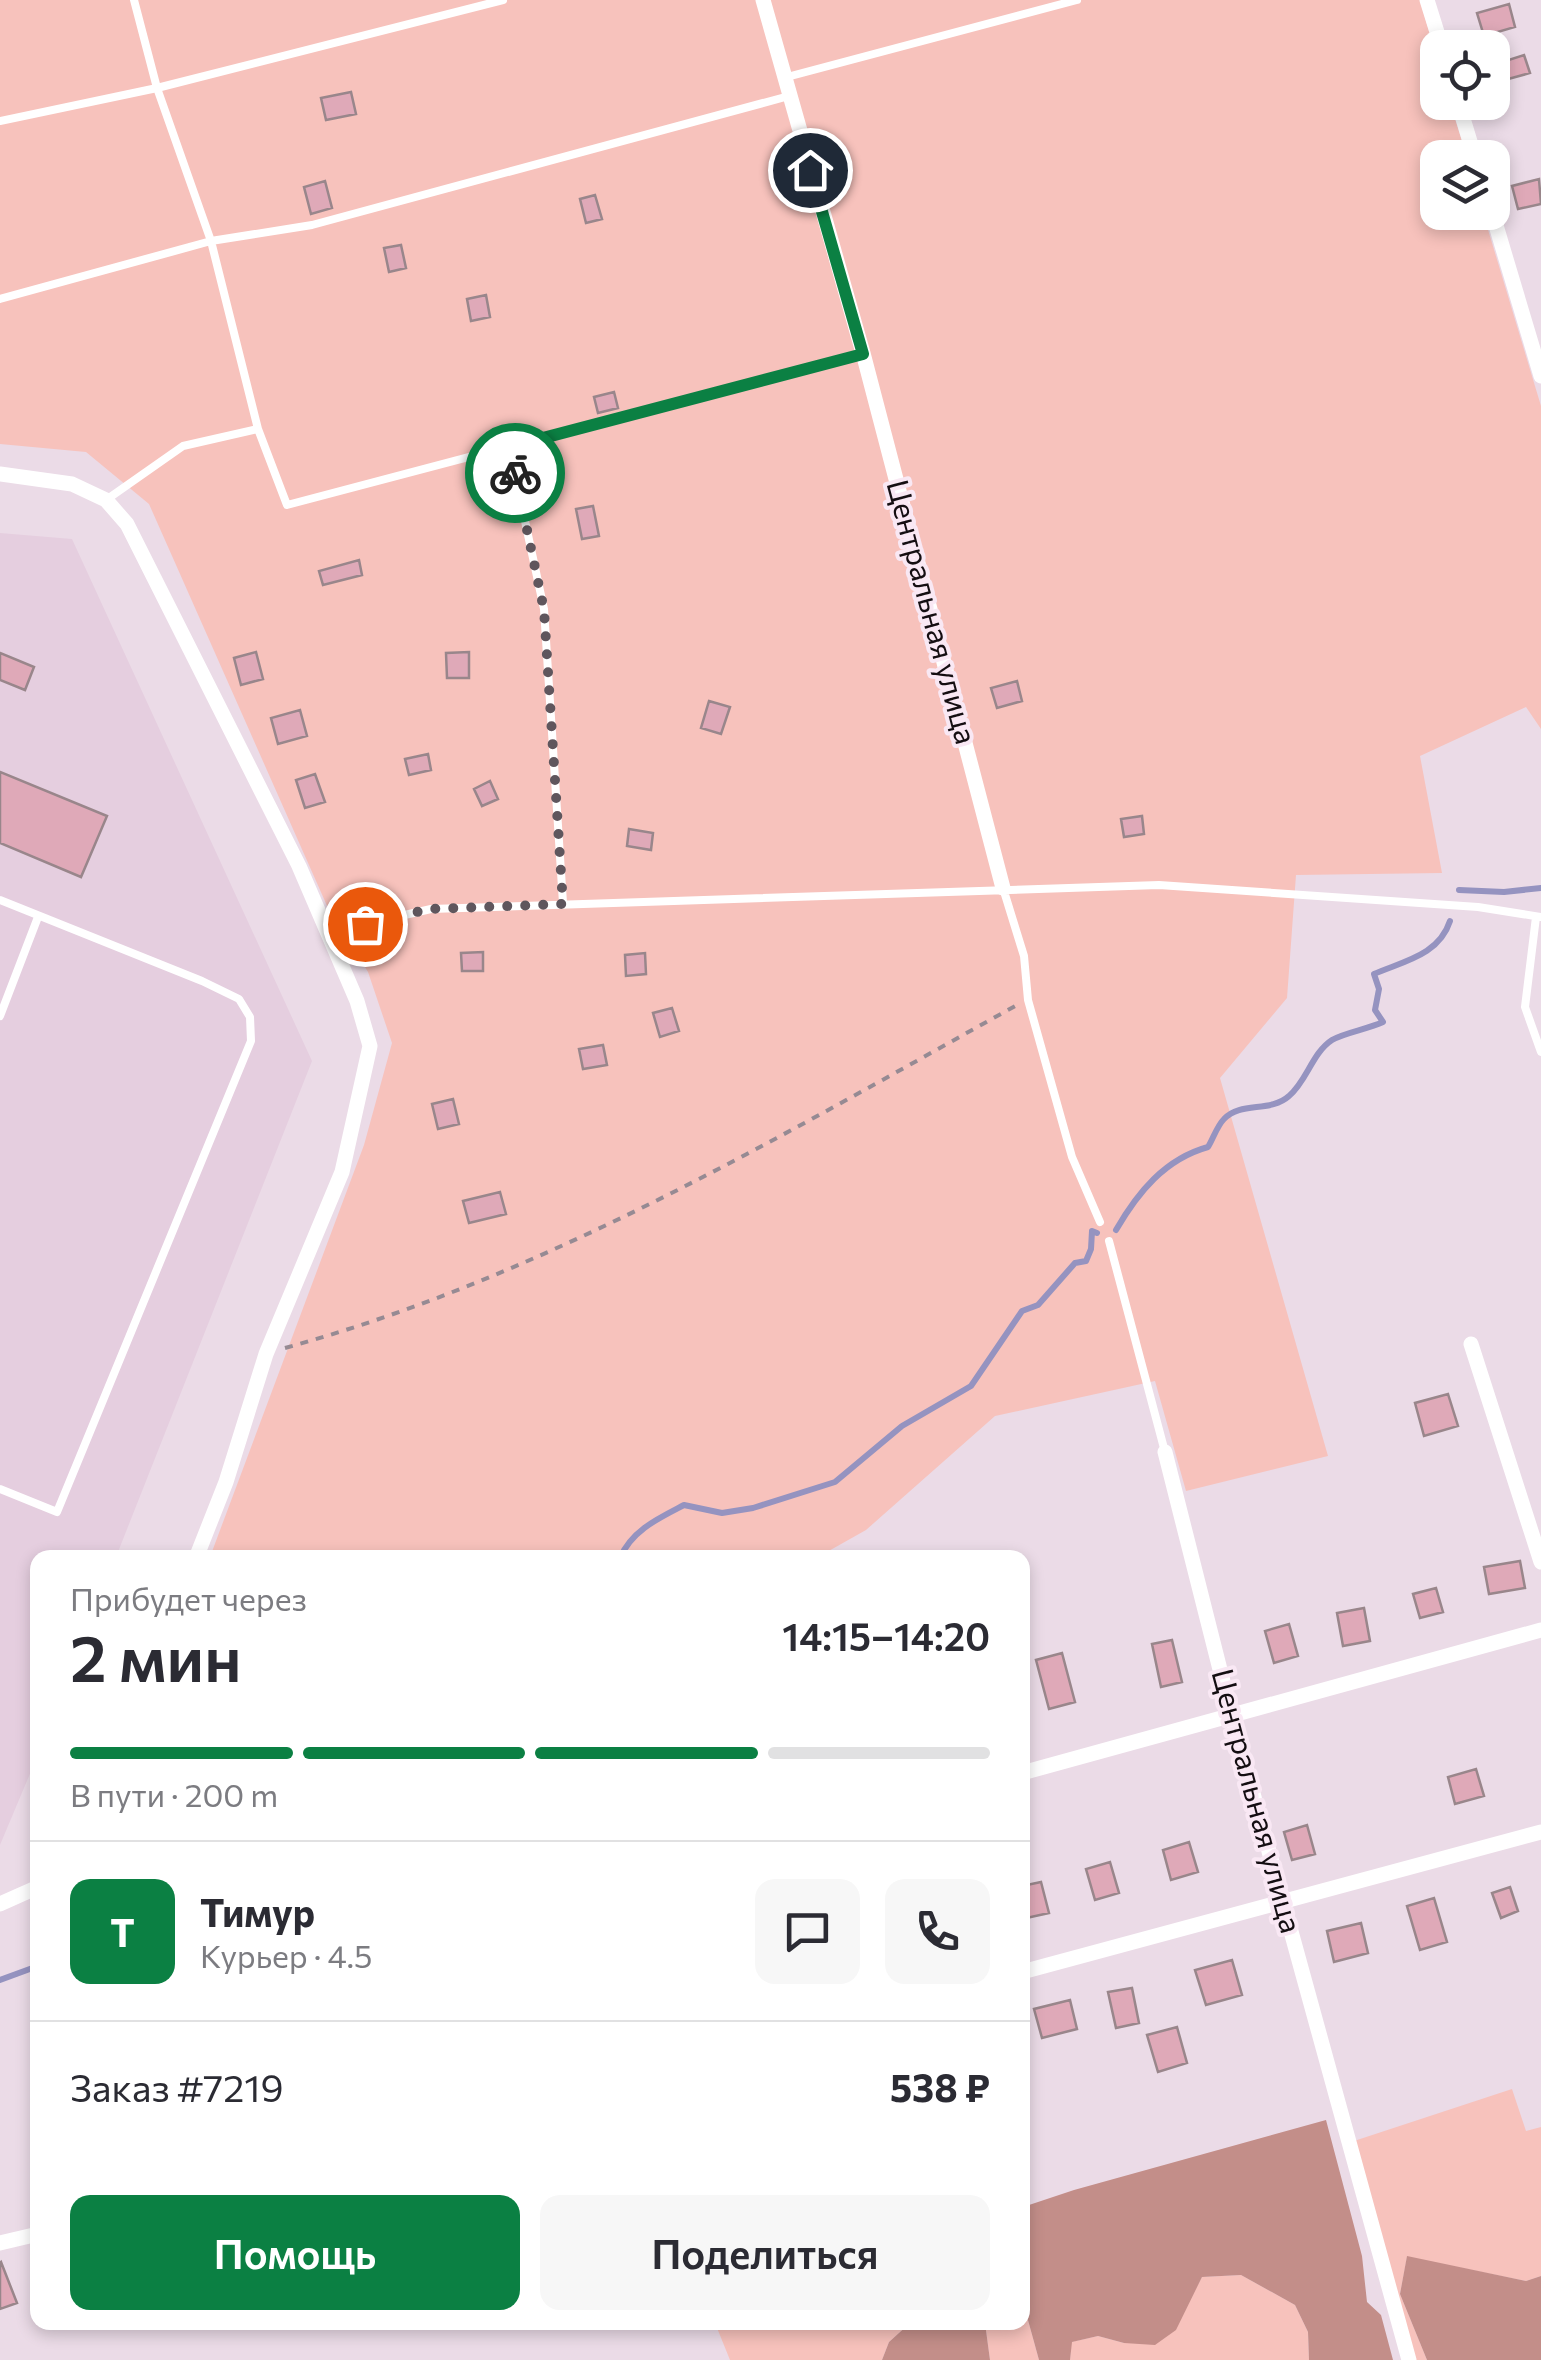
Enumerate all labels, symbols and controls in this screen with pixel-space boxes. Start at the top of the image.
map controls [1420,30,1510,230]
button: locate [1420,30,1510,120]
pin [768,128,853,213]
button: layers [1420,140,1510,230]
icon: home [783,143,838,198]
courier [465,423,565,523]
icon: bike [488,446,543,501]
street label: Центральная улица [880,475,986,748]
pin [323,882,408,967]
icon: bag [338,897,393,952]
text: Прибудет через [70,1578,307,1618]
text: 14:15–14:20 [782,1612,990,1659]
text: 2 мин [70,1616,242,1695]
street label: Центральная улица [1205,1664,1311,1937]
text: В пути · 200 m [70,1774,278,1814]
button: chat [755,1879,860,1984]
button: phone [885,1879,990,1984]
text: Тимур [200,1888,315,1935]
text: Т [110,1908,135,1955]
text: Курьер · 4.5 [200,1935,372,1975]
text: Заказ #7219 [70,2063,284,2110]
text: 538 ₽ [890,2063,990,2110]
button: Помощь [70,2195,520,2310]
button: Поделиться [540,2195,990,2310]

